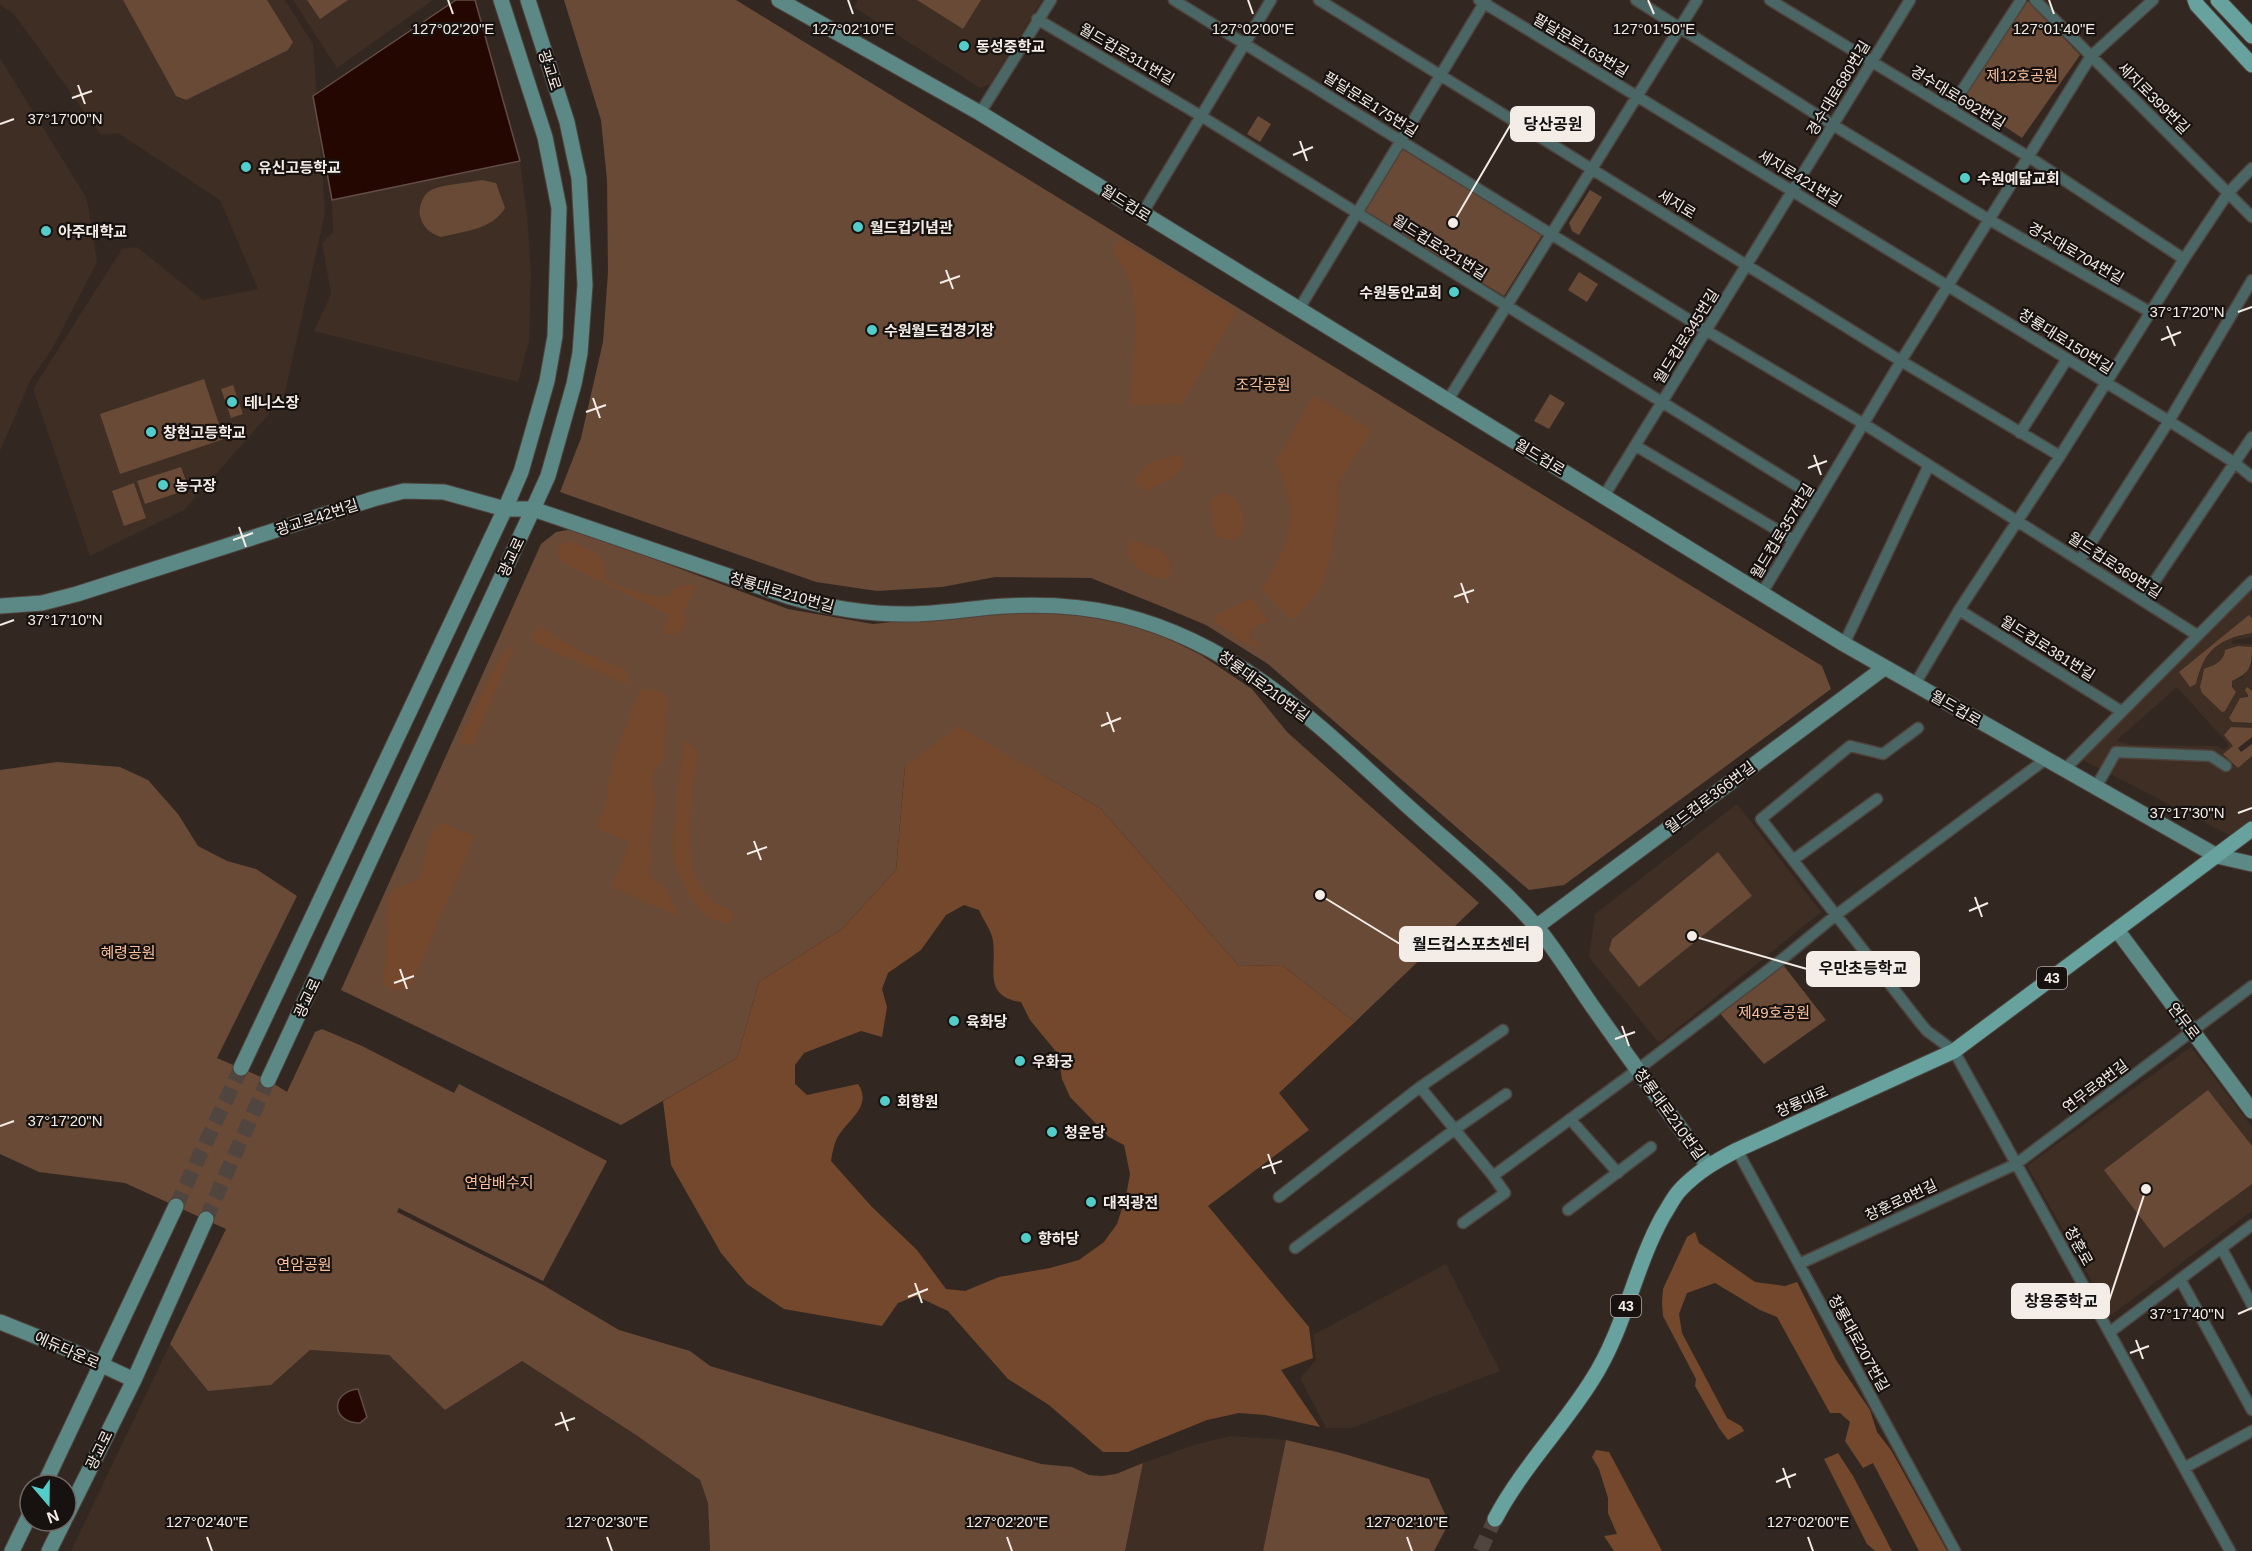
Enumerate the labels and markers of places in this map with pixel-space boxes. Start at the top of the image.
place label: 동성중학교 [976,38,1045,55]
marker: 동성중학교 [957,39,971,53]
callout: 당산공원 [1511,107,1594,141]
place label: 유신고등학교 [258,159,341,176]
marker: 유신고등학교 [239,160,253,174]
place label: 수원예닮교회 [1977,170,2060,187]
marker: 수원예닮교회 [1958,171,1972,185]
place label: 월드컵기념관 [870,219,953,236]
marker: 월드컵기념관 [851,220,865,234]
place label: 아주대학교 [58,223,127,240]
marker: 아주대학교 [39,224,53,238]
place label: 수원동안교회 [1359,284,1442,301]
marker: 수원동안교회 [1447,285,1461,299]
place label: 수원월드컵경기장 [884,322,995,339]
marker: 수원월드컵경기장 [865,323,879,337]
place label: 테니스장 [244,394,299,411]
marker: 테니스장 [225,395,239,409]
place label: 창현고등학교 [163,424,246,441]
marker: 창현고등학교 [144,425,158,439]
place label: 농구장 [175,477,217,494]
marker: 농구장 [156,478,170,492]
callout: 월드컵스포츠센터 [1400,927,1542,961]
callout: 우만초등학교 [1807,952,1919,986]
place label: 육화당 [966,1013,1008,1030]
marker: 육화당 [947,1014,961,1028]
place label: 우화궁 [1032,1053,1074,1070]
marker: 우화궁 [1013,1054,1027,1068]
place label: 회향원 [897,1093,938,1110]
marker: 회향원 [878,1094,892,1108]
place label: 청운당 [1064,1124,1106,1141]
marker: 청운당 [1045,1125,1059,1139]
place label: 대적광전 [1103,1194,1158,1211]
marker: 대적광전 [1084,1195,1098,1209]
place label: 향하당 [1038,1230,1080,1247]
marker: 향하당 [1019,1231,1033,1245]
callout: 창용중학교 [2012,1284,2109,1318]

